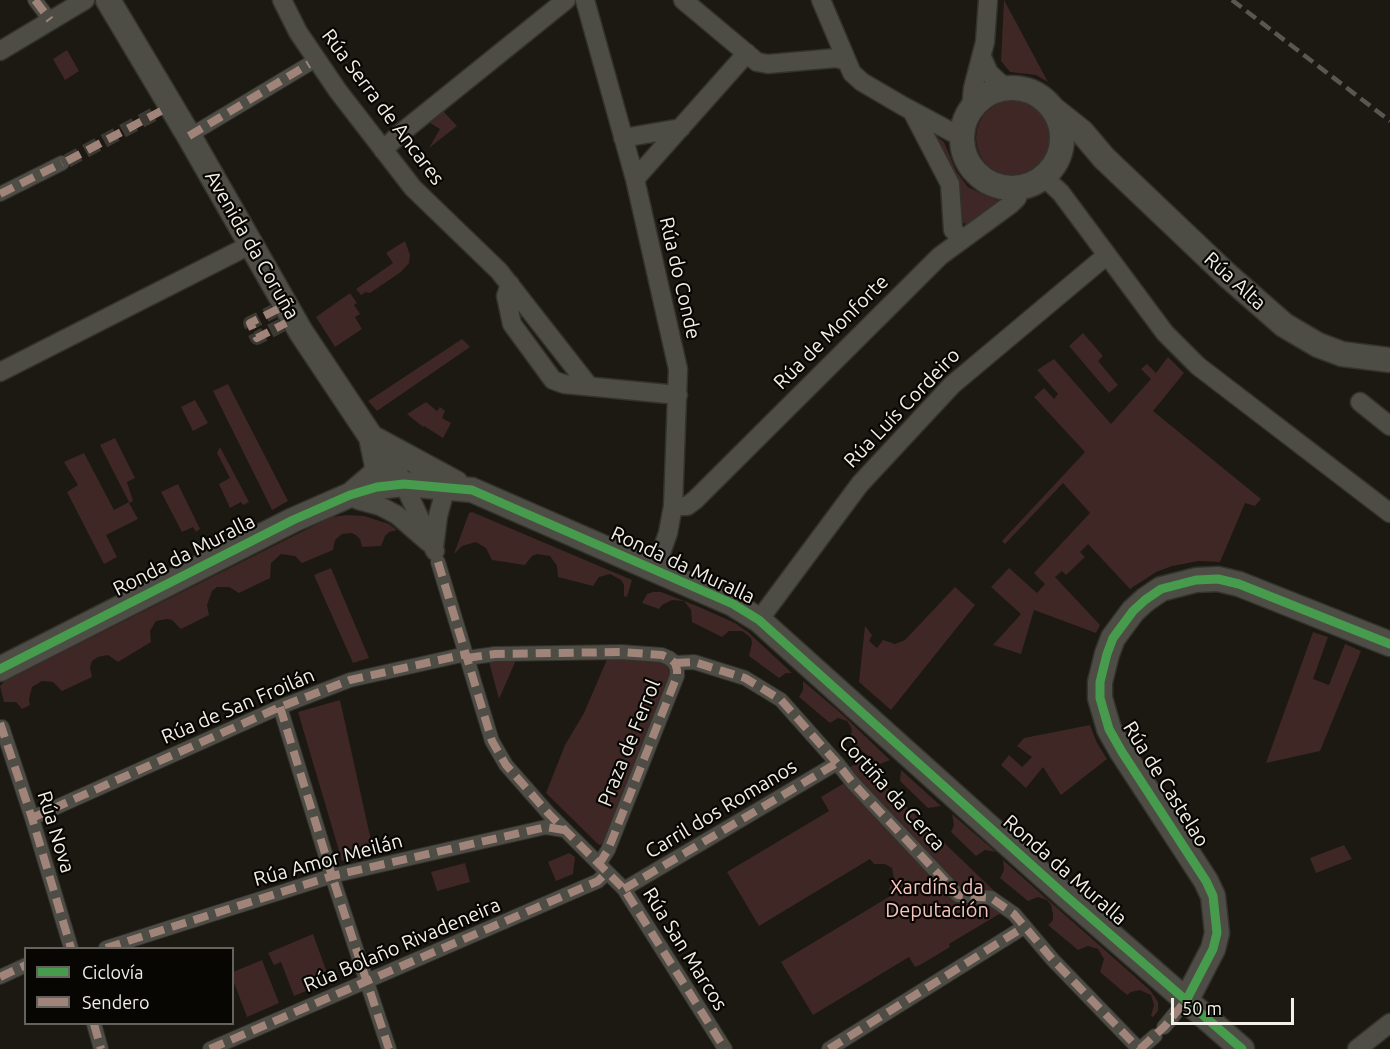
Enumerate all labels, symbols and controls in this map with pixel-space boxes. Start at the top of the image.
street label: Rúa Serra de Ancares [317,24,449,190]
street label: Avenida da Coruña [200,166,304,324]
street label: Rúa do Conde [654,214,706,342]
street label: Rúa Alta [1199,247,1271,315]
street label: Rúa de Monforte [769,270,893,394]
street label: Rúa Luís Cordeiro [839,343,965,473]
street label: Ronda da Muralla [109,509,259,601]
street label: Ronda da Muralla [607,521,759,609]
street label: Rúa de San Froilán [158,663,318,749]
street label: Praza de Ferrol [593,676,665,810]
street label: Rúa de Castelao [1118,717,1214,851]
street label: Cortiña da Cerca [834,730,950,856]
street label: Carril dos Romanos [641,754,801,864]
street label: Rúa Nova [32,788,80,876]
street label: Ronda da Muralla [998,810,1132,930]
street label: Rúa Amor Meilán [251,829,405,891]
park label: Xardíns da Deputación [885,875,989,922]
street label: Rúa San Marcos [638,883,732,1015]
street label: Rúa Bolaño Rivadeneira [300,893,504,997]
legend [24,947,234,1025]
text: Ciclovía [82,962,143,982]
scale bar [1174,986,1297,1024]
text: Sendero [82,992,149,1012]
text: 50 m [1182,998,1222,1018]

